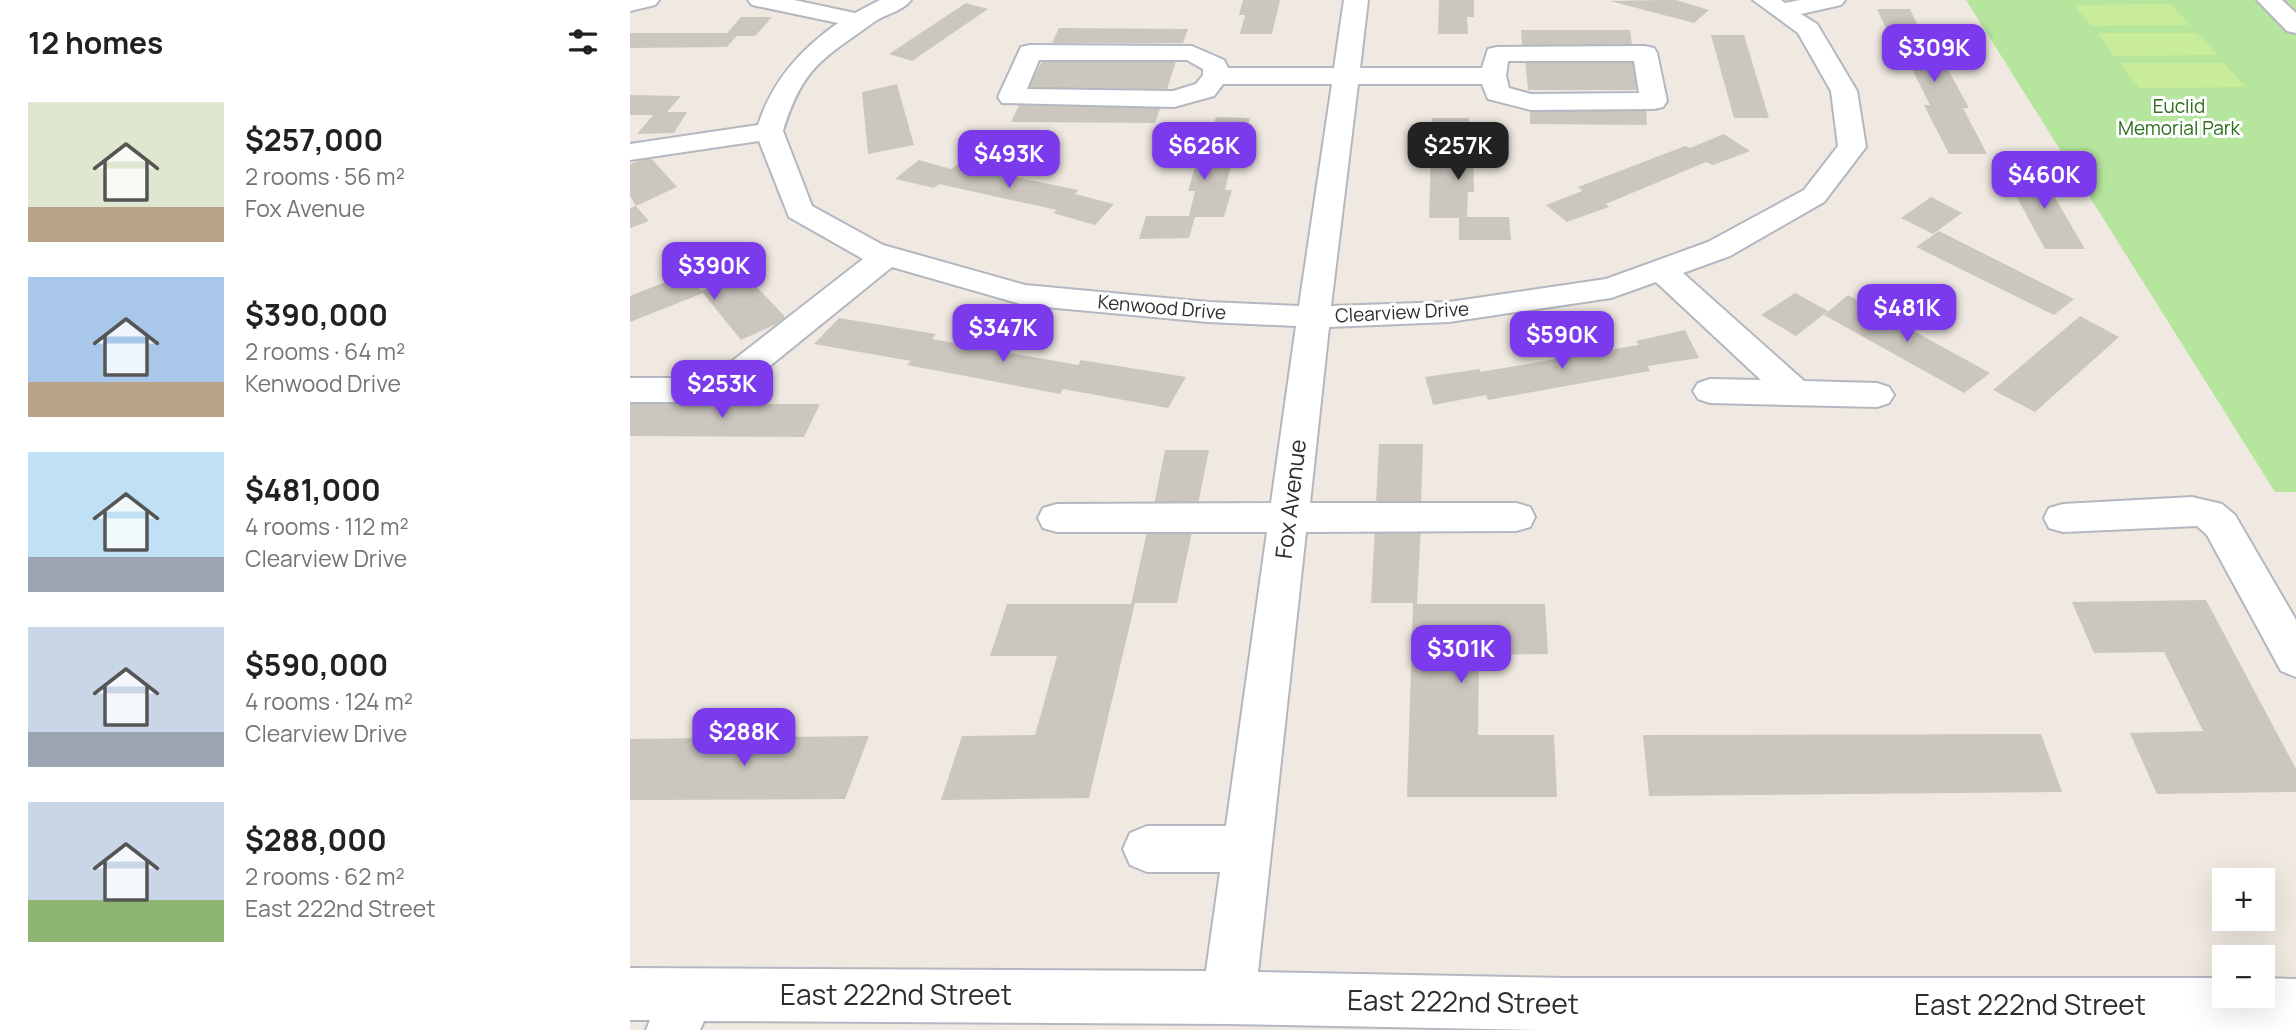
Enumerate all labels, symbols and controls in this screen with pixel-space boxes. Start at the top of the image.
text: 12 homes [28,22,163,63]
icon: filters [564,23,602,61]
pin: $309K [1885,24,1983,84]
text: $309K [1898,31,1970,63]
park label: Euclid Memorial Park [2118,93,2241,141]
text: $257,000 [245,119,383,160]
pin: $626K [1155,122,1253,182]
pin: $257K [1409,122,1507,182]
text: $626K [1168,129,1240,161]
text: $257K [1424,129,1492,161]
icon: home [84,130,168,214]
pin: $493K [960,130,1058,190]
text: $493K [974,137,1044,169]
pin: $460K [1995,152,2093,211]
text: $460K [2008,158,2080,190]
text: 2 rooms · 56 m² [245,160,405,192]
text: Fox Avenue [245,192,365,224]
pin: $390K [665,243,763,302]
text: $390K [678,249,750,281]
pin: $481K [1858,284,1956,344]
street label: Kenwood Drive [1097,288,1227,326]
text: $481K [1873,291,1941,323]
text: $390,000 [245,294,388,335]
street label: Clearview Drive [1334,296,1470,328]
pin: $347K [954,304,1052,364]
icon: home [84,305,168,389]
text: $347K [969,311,1037,343]
pin: $590K [1513,312,1611,371]
text: $590K [1526,318,1598,350]
text: 2 rooms · 64 m² [245,335,405,367]
pin: $253K [673,360,771,420]
text: Kenwood Drive [245,367,401,399]
text: $253K [687,367,757,399]
street label: Fox Avenue [1267,437,1313,560]
text: $481,000 [245,469,381,510]
icon: home [84,480,168,564]
text: 4 rooms · 112 m² [245,510,409,542]
text: Clearview Drive [245,542,407,574]
pin: $301K [1412,626,1510,685]
text: $301K [1427,632,1495,664]
text: $590,000 [245,644,388,685]
icon: home [84,655,168,739]
text: 4 rooms · 124 m² [245,685,413,717]
pin: $288K [695,708,793,768]
text: $288K [708,715,780,747]
text: Clearview Drive [245,717,407,749]
text: $288,000 [245,819,387,860]
icon: home [84,830,168,914]
text: 2 rooms · 62 m² [245,860,405,892]
map controls [2212,868,2275,1008]
button: + [2212,868,2275,931]
text: East 222nd Street [245,892,435,924]
button: − [2212,945,2275,1008]
street label: East 222nd Street [780,975,1012,1013]
street label: East 222nd Street [1347,980,1579,1022]
street label: East 222nd Street [1914,985,2146,1023]

